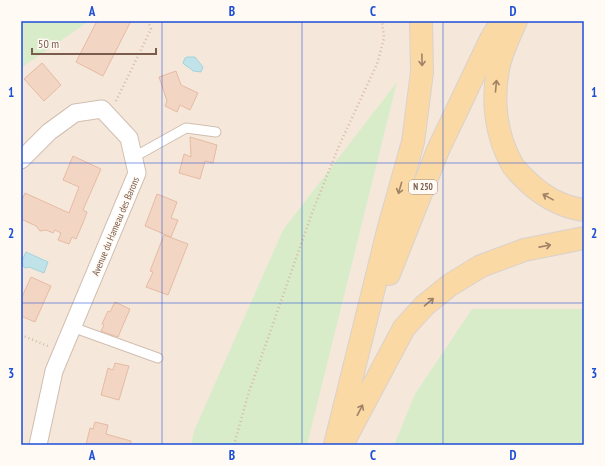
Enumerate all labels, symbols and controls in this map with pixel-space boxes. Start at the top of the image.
text: A [88,3,96,20]
text: B [229,3,235,20]
text: C [370,3,376,20]
text: D [510,3,517,20]
scale bar [32,30,156,56]
text: 50 m [38,36,59,51]
one-way arrow [418,53,426,66]
one-way arrow [493,80,500,93]
text: 1 [8,84,14,101]
text: 1 [591,84,597,101]
street label: Avenue du Hameau des Barons [89,174,142,278]
road number: N 250 [409,180,437,194]
one-way arrow [396,181,403,194]
one-way arrow [542,193,554,200]
text: 2 [8,225,14,242]
text: 2 [591,225,597,242]
one-way arrow [538,242,551,250]
one-way arrow [424,297,435,306]
text: 3 [8,365,14,382]
text: 3 [591,365,597,382]
one-way arrow [356,405,364,417]
text: A [88,447,96,464]
text: B [229,447,235,464]
text: C [370,447,376,464]
text: D [510,447,517,464]

